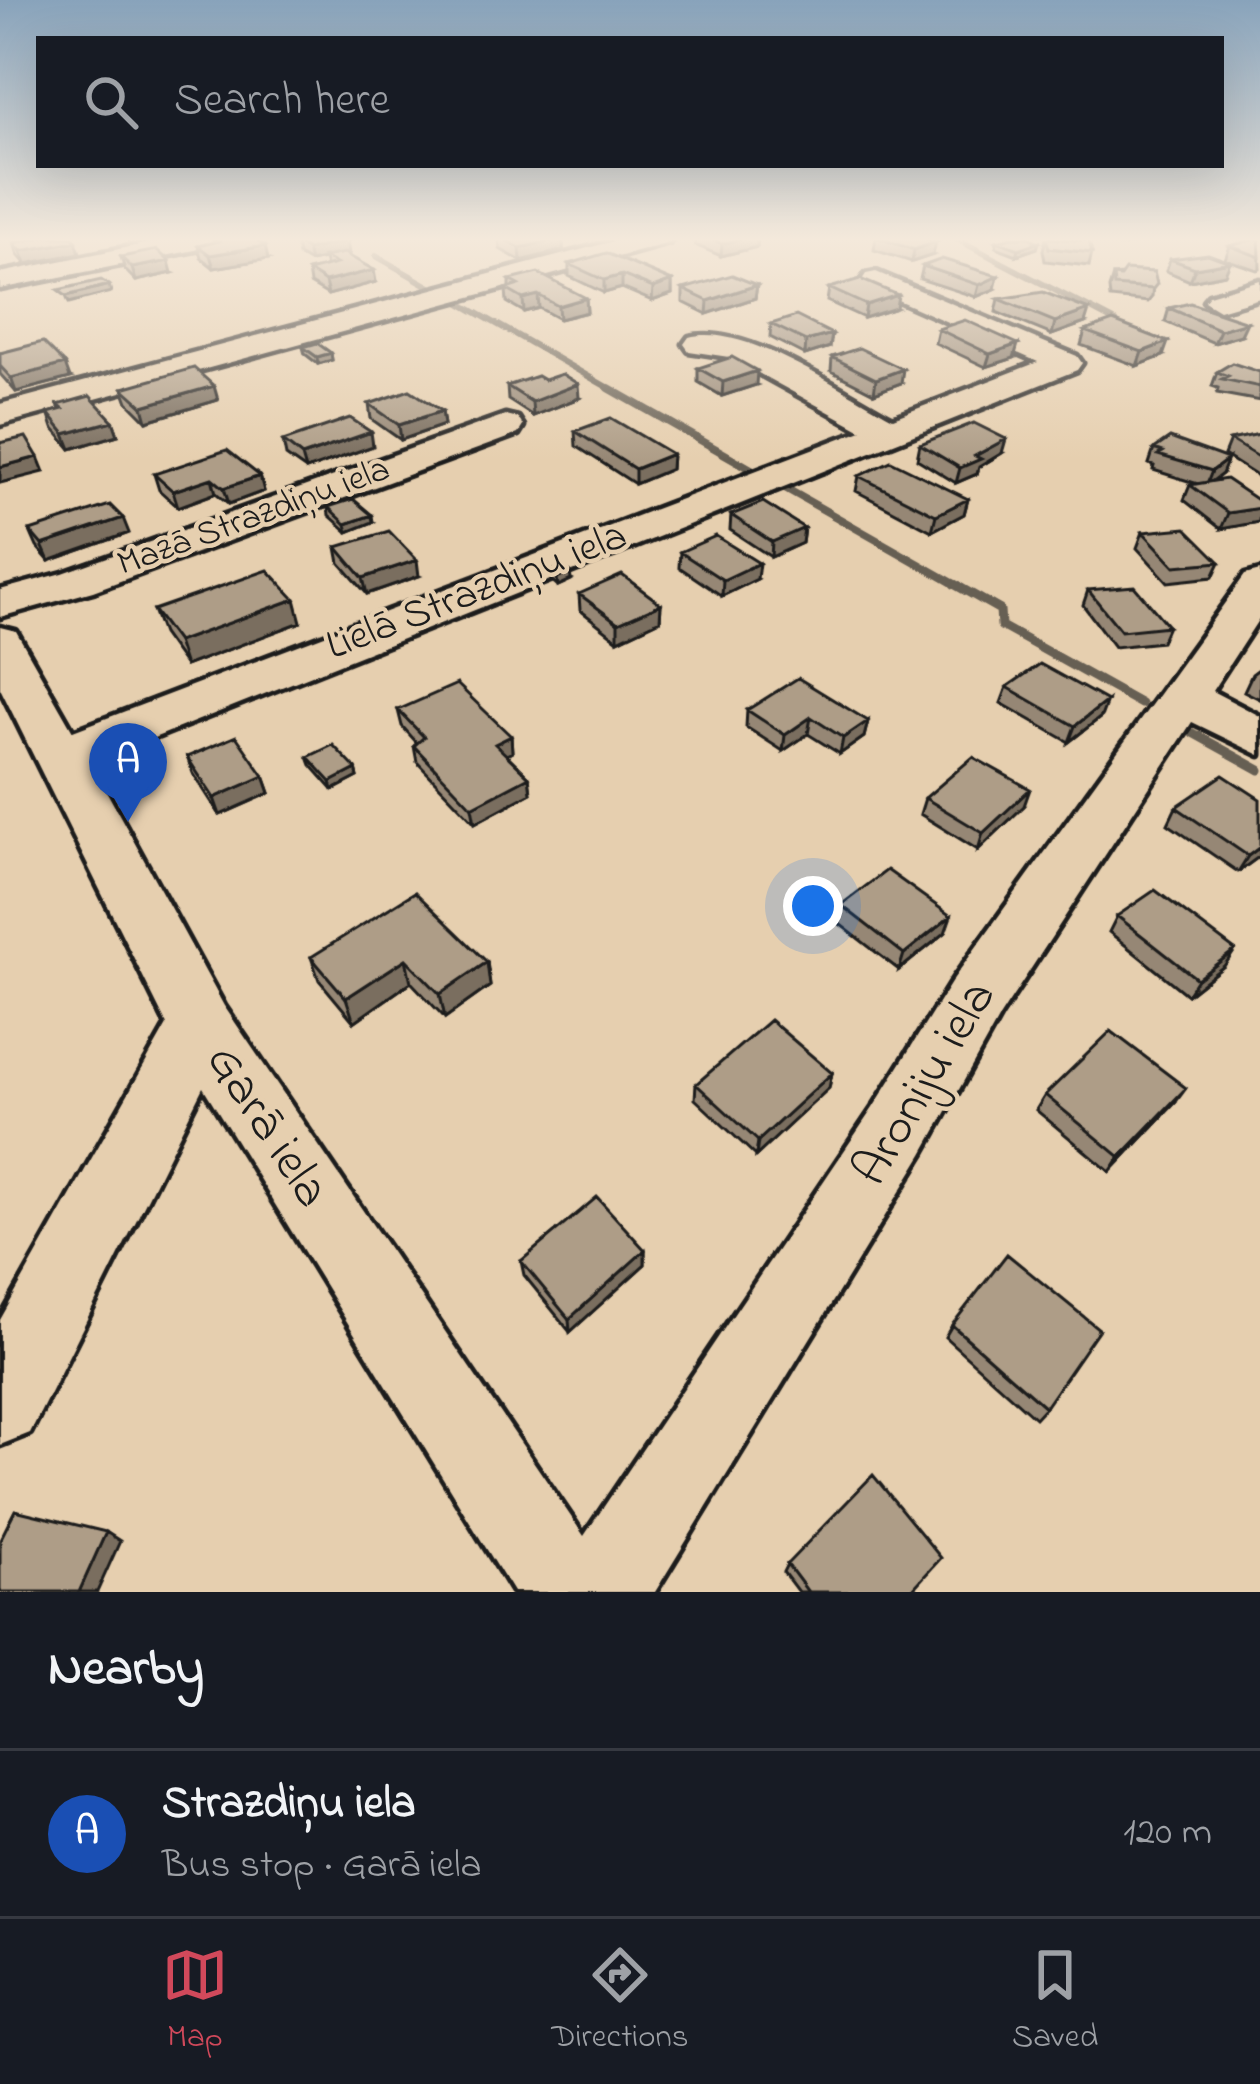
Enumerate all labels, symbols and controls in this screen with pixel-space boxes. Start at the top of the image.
search box [36,36,1224,168]
icon: search [78,69,144,135]
text: Search here [174,69,390,135]
street label: Mazā Strazdiņu iela [110,444,398,592]
street label: Lielā Strazdiņu iela [318,507,636,677]
pin: A [89,723,167,822]
your location [783,876,843,936]
street label: Aroniju iela [835,967,1017,1201]
street label: Garā iela [185,1030,347,1224]
text: Nearby [48,1633,204,1708]
text: Strazdiņu iela [162,1772,416,1838]
text: A [75,1805,99,1862]
text: 120 m [1123,1805,1212,1862]
text: Bus stop · Garā iela [162,1838,482,1895]
tab: Map [162,1942,228,2062]
tab: Directions [551,1942,689,2062]
tab: Saved [1012,1942,1098,2062]

